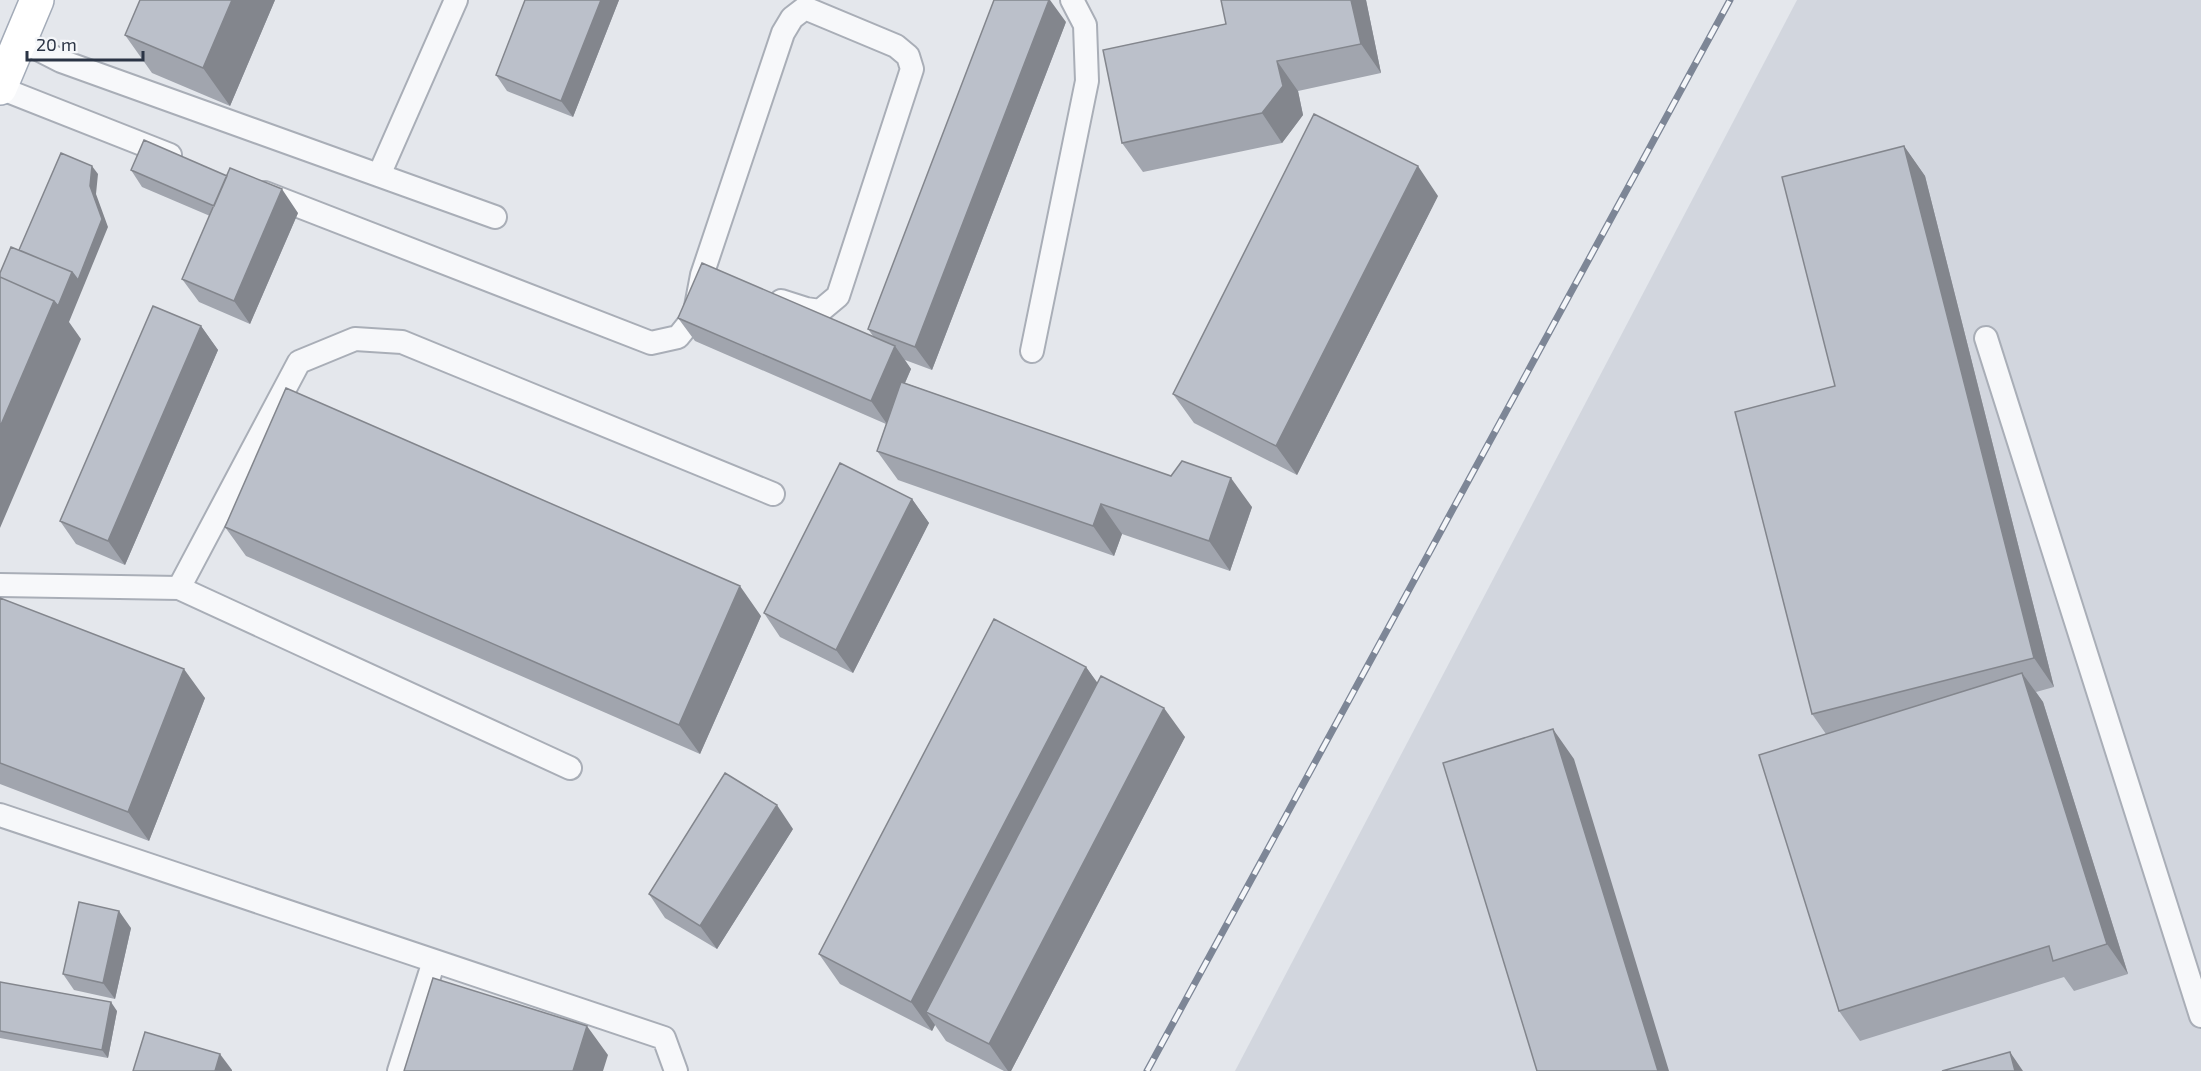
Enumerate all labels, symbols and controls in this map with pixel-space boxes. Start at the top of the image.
scale bar [27,24,142,62]
text: 20 m [36,33,77,55]

